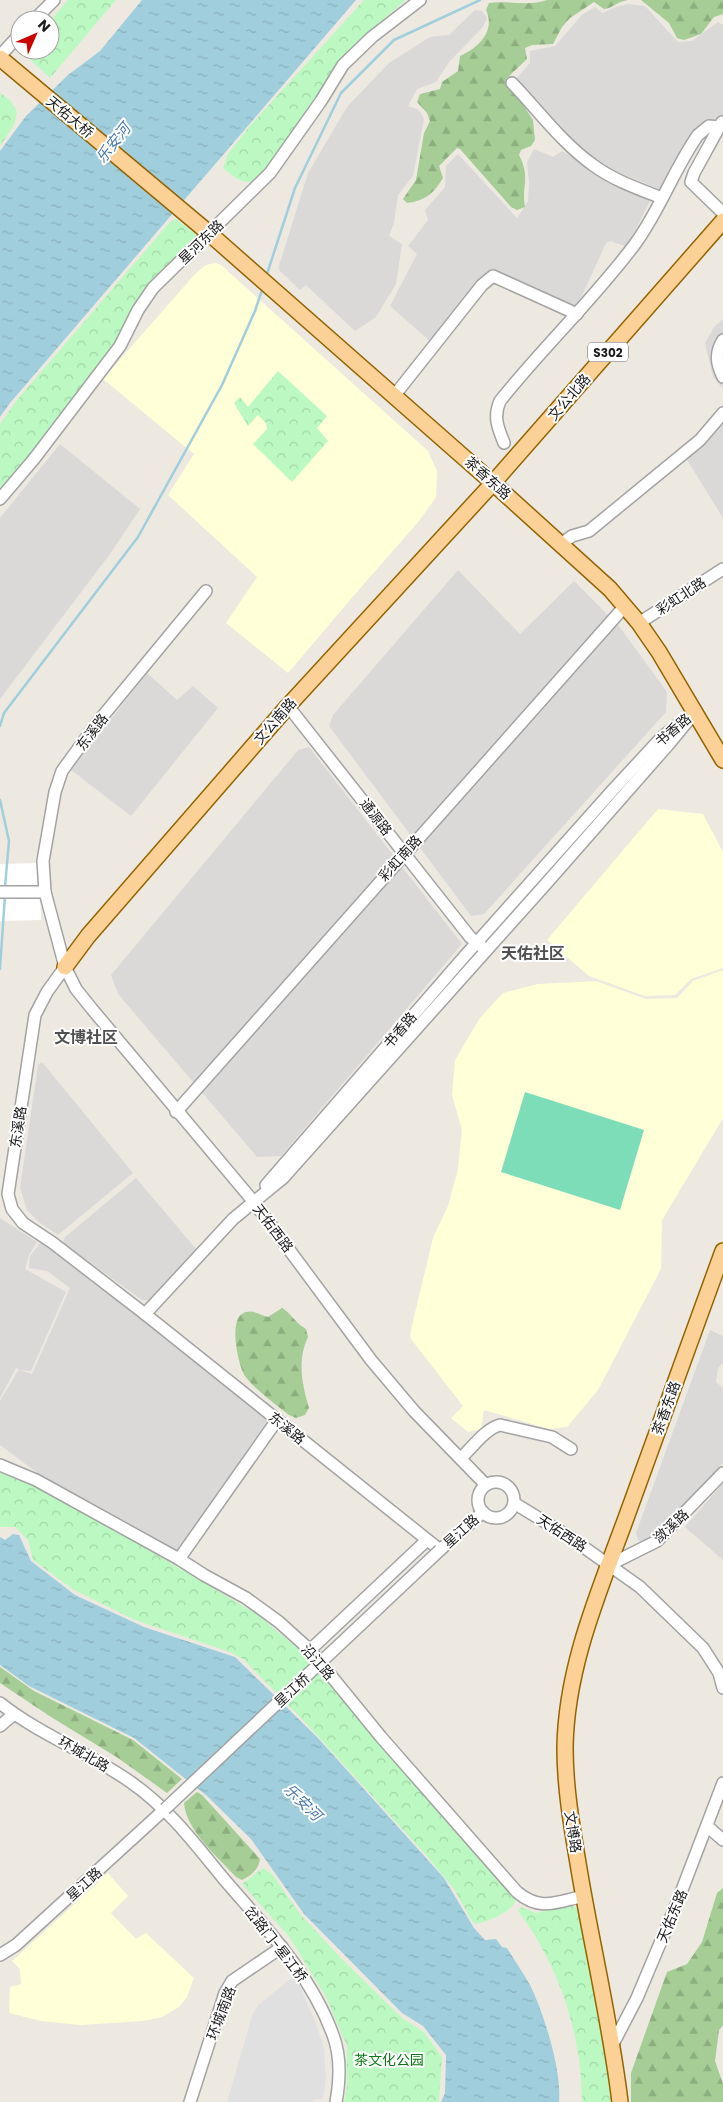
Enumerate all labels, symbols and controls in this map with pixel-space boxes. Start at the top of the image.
north arrow [10,10,60,60]
text: N [33,15,55,37]
street label: 天佑大桥 [42,91,98,143]
water label: 乐安河 [91,116,137,167]
street label: 星河东路 [174,215,228,269]
road number: S302 [588,342,628,362]
street label: 文公北路 [543,369,595,425]
street label: 茶香东路 [461,452,515,504]
street label: 彩虹北路 [652,572,710,620]
street label: 文公南路 [249,693,301,749]
street label: 东溪路 [71,709,113,755]
street label: 书香路 [650,709,696,751]
street label: 通源路 [355,794,397,840]
street label: 彩虹南路 [374,831,426,885]
district label: 天佑社区 [501,942,565,965]
street label: 书香路 [379,1008,421,1052]
district label: 文博社区 [54,1026,118,1049]
street label: 东溪路 [5,1105,31,1149]
street label: 天佑西路 [248,1200,298,1256]
street label: 茶香东路 [647,1378,685,1438]
street label: 东溪路 [264,1407,310,1449]
street label: 潋溪路 [649,1504,693,1548]
street label: 天佑西路 [533,1509,591,1557]
street label: 星江路 [439,1510,483,1552]
street label: 沿江路 [297,1640,339,1684]
street label: 星江桥 [270,1668,314,1712]
street label: 环城北路 [55,1731,113,1777]
water label: 乐安河 [280,1779,329,1827]
street label: 文博路 [560,1810,586,1854]
street label: 星江路 [62,1863,106,1905]
street label: 天佑东路 [652,1886,692,1946]
street label: 岔路门-星江桥 [240,1902,312,1986]
street label: 环城南路 [202,1983,240,2043]
park label: 茶文化公园 [354,2050,424,2070]

